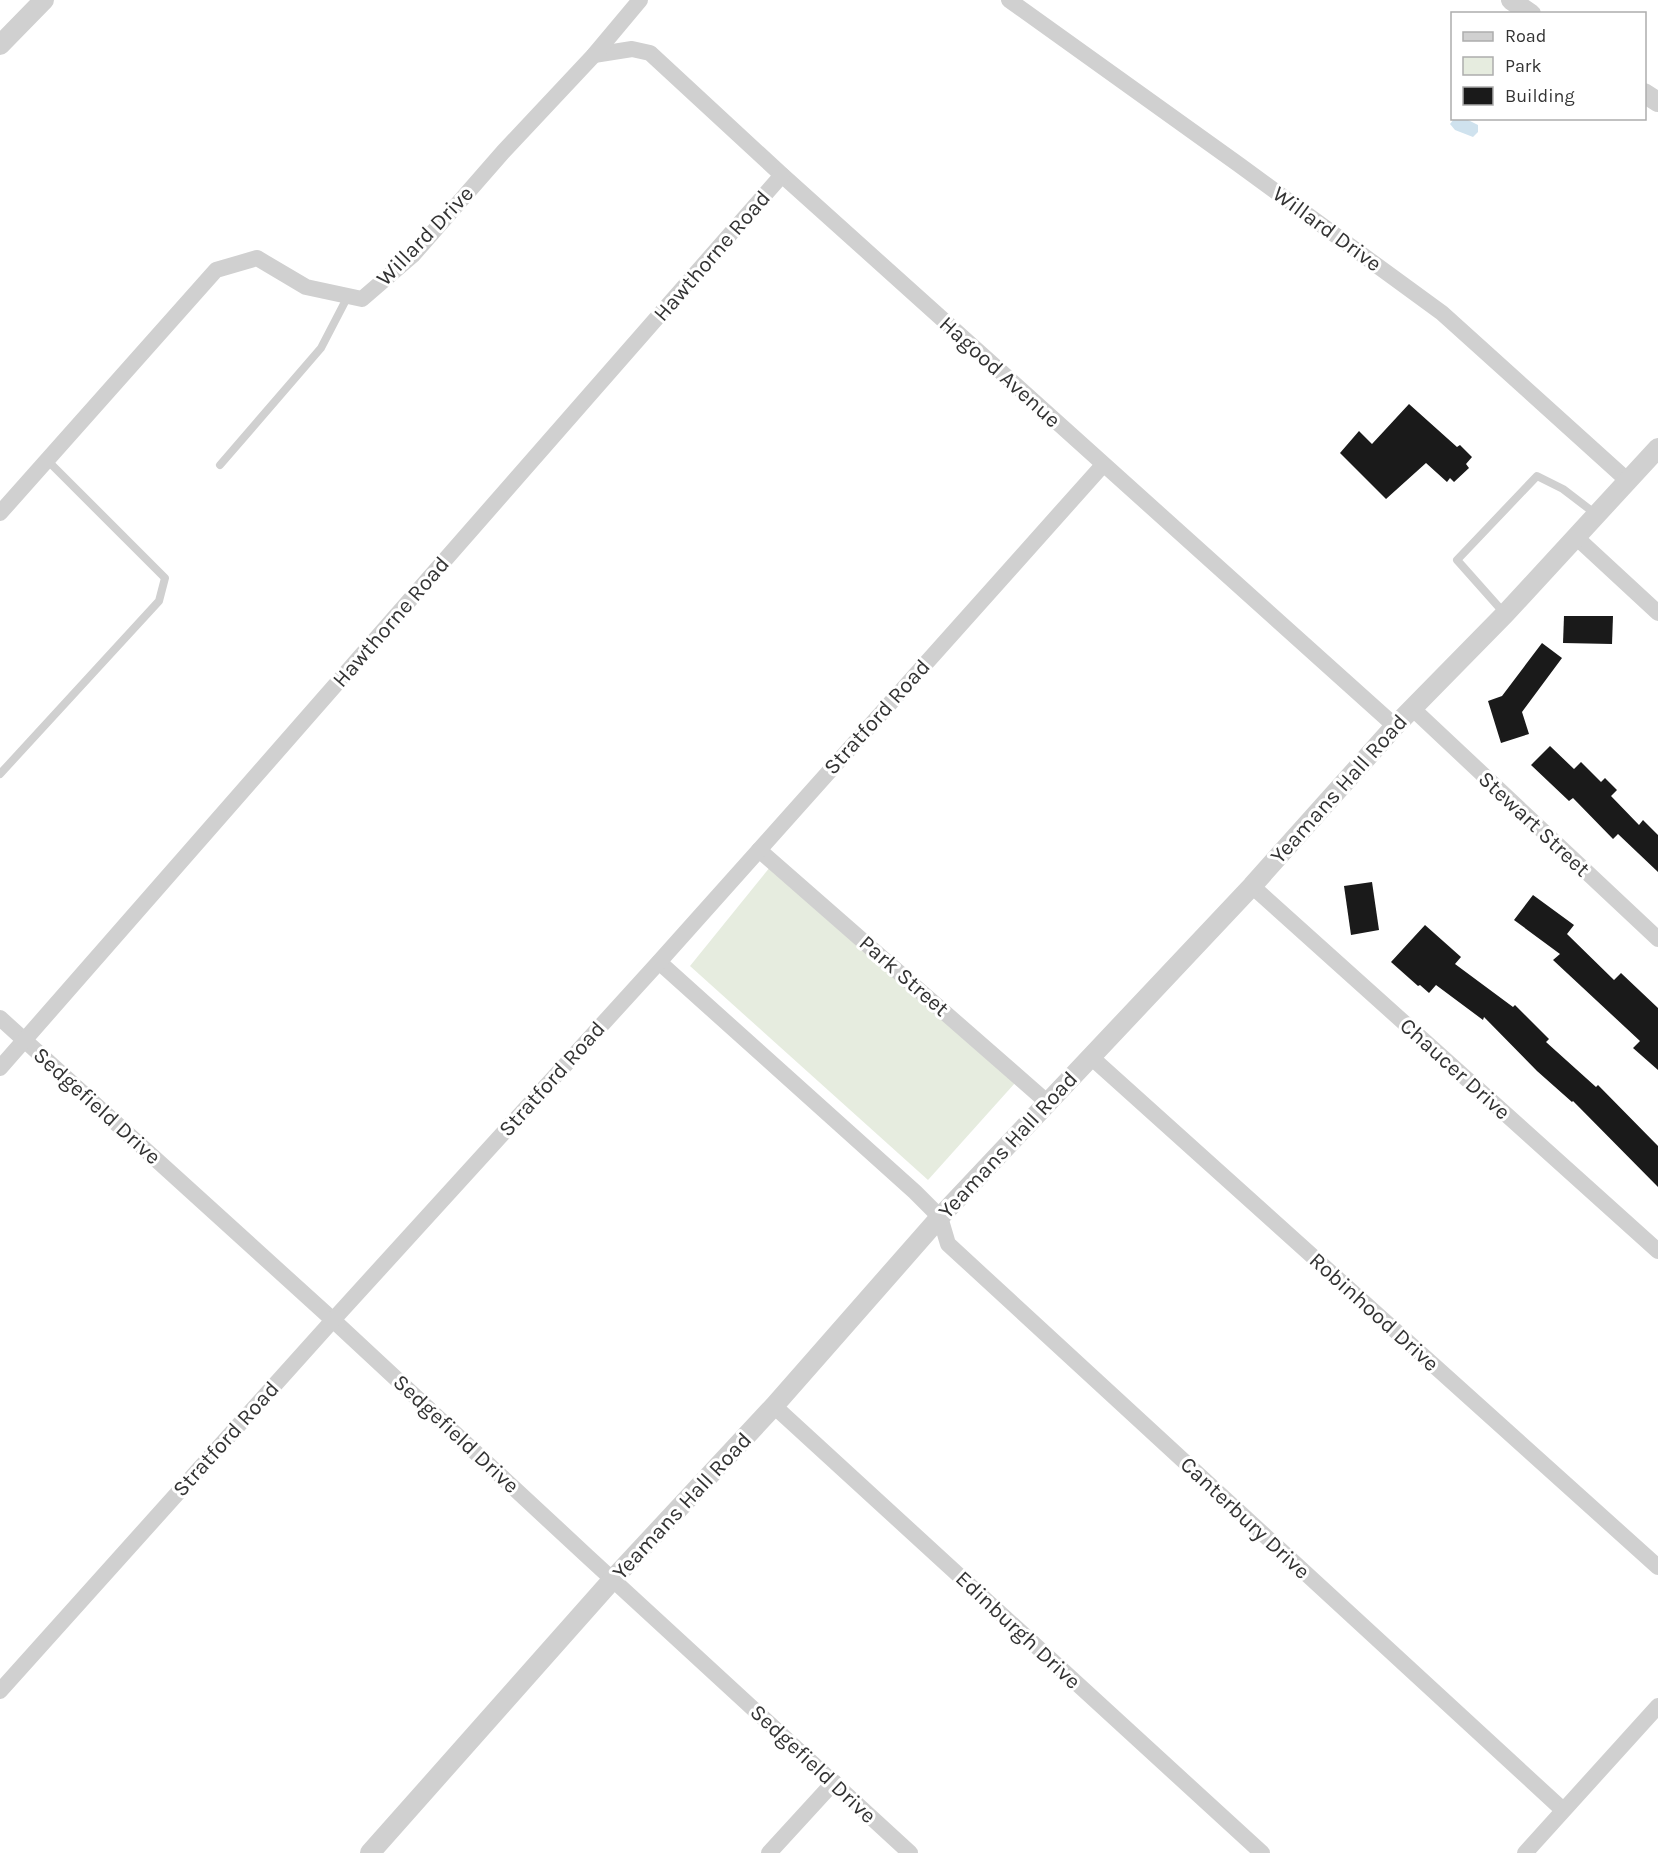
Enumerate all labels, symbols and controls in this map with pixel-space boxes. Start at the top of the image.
legend [1451,12,1646,120]
text: Road [1505,25,1546,47]
text: Park [1505,55,1542,77]
text: Building [1505,85,1575,107]
street label: Willard Drive [371,181,479,291]
street label: Willard Drive [1267,181,1387,277]
street label: Hawthorne Road [648,185,776,327]
street label: Hagood Avenue [934,311,1066,433]
street label: Hawthorne Road [327,551,455,693]
street label: Stratford Road [818,654,936,780]
street label: Yeamans Hall Road [1265,709,1413,869]
street label: Stewart Street [1473,766,1595,882]
street label: Park Street [854,930,954,1022]
street label: Chaucer Drive [1395,1013,1515,1125]
street label: Stratford Road [493,1016,611,1142]
street label: Sedgefield Drive [28,1042,166,1170]
street label: Yeamans Hall Road [933,1066,1083,1224]
street label: Robinhood Drive [1304,1247,1444,1377]
street label: Sedgefield Drive [388,1369,524,1499]
street label: Stratford Road [167,1376,285,1502]
street label: Yeamans Hall Road [607,1427,757,1585]
street label: Canterbury Drive [1175,1451,1315,1585]
street label: Edinburgh Drive [950,1565,1086,1695]
street label: Sedgefield Drive [745,1699,881,1829]

